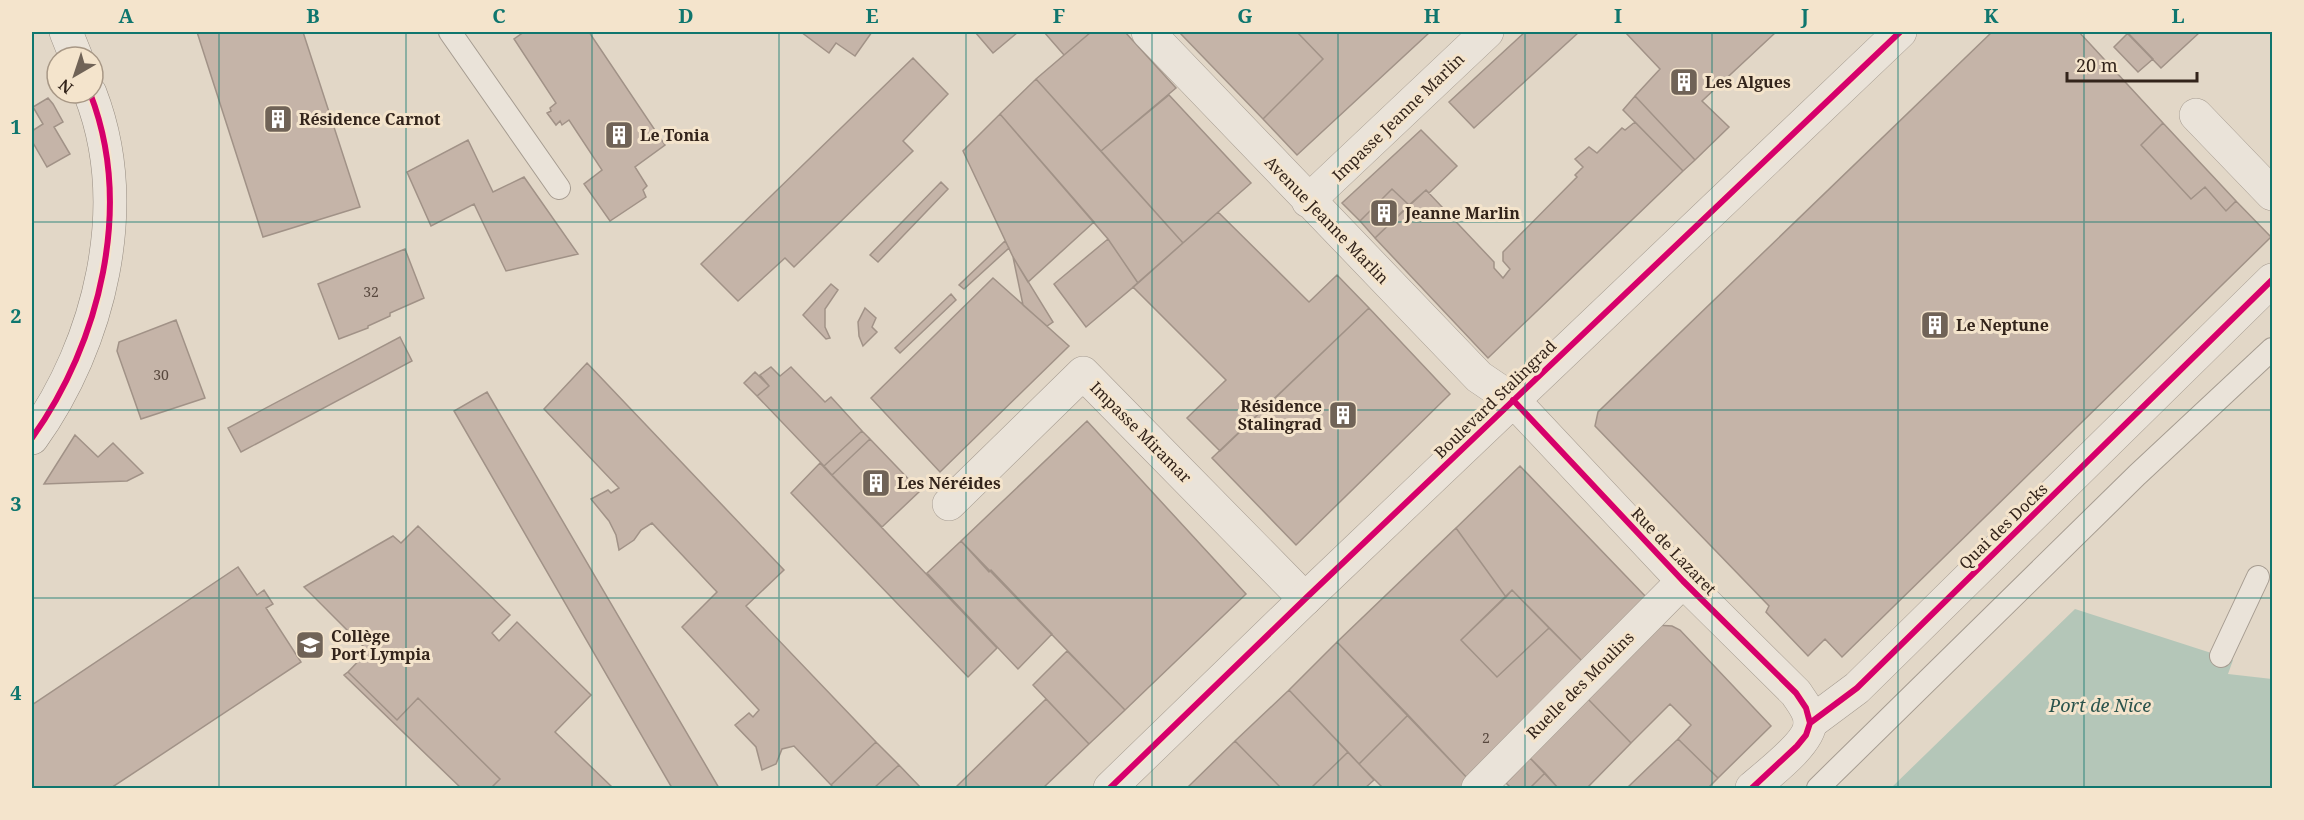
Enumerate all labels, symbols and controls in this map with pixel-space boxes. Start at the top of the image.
text: A [118,2,134,29]
text: B [306,2,320,29]
text: C [492,2,506,29]
text: D [678,2,694,29]
text: E [865,2,879,29]
text: F [1053,2,1065,29]
text: G [1237,2,1253,29]
text: H [1424,2,1440,29]
text: I [1614,2,1622,29]
text: J [1800,2,1809,29]
text: K [1984,2,1999,29]
text: L [2171,2,2185,29]
north arrow [45,45,105,105]
scale bar [2067,45,2198,83]
street label: Impasse Jeanne Marlin [1327,48,1469,186]
text: 20 m [2076,53,2118,77]
building icon: Les Algues [1668,66,1700,98]
place label: Les Algues [1705,71,1791,93]
text: N [53,74,77,99]
building icon: Résidence Carnot [262,103,294,135]
place label: Résidence Carnot [299,108,441,130]
text: 1 [10,113,22,140]
building icon: Le Tonia [603,119,635,151]
place label: Le Tonia [640,124,710,146]
street label: Avenue Jeanne Marlin [1260,151,1394,289]
building icon: Jeanne Marlin [1368,197,1400,229]
place label: Jeanne Marlin [1404,202,1520,224]
house number: 32 [363,282,379,301]
text: 2 [10,302,22,329]
building icon: Le Neptune [1919,309,1951,341]
place label: Le Neptune [1956,314,2049,336]
street label: Boulevard Stalingrad [1429,335,1561,463]
house number: 30 [153,365,169,384]
street label: Impasse Miramar [1085,376,1197,488]
place label: Résidence Stalingrad [1238,395,1323,435]
building icon: Résidence Stalingrad [1327,399,1359,431]
building icon: Les Néréides [860,467,892,499]
place label: Les Néréides [897,472,1001,494]
street label: Quai des Docks [1954,478,2052,574]
text: 3 [10,490,22,517]
street label: Rue de Lazaret [1627,502,1722,600]
place label: Collège Port Lympia [331,625,431,665]
street label: Ruelle des Moulins [1521,626,1639,744]
school or university icon: Collège Port Lympia [294,629,326,661]
text: 4 [10,679,22,706]
water label: Port de Nice [2048,693,2151,717]
house number: 2 [1482,728,1490,747]

